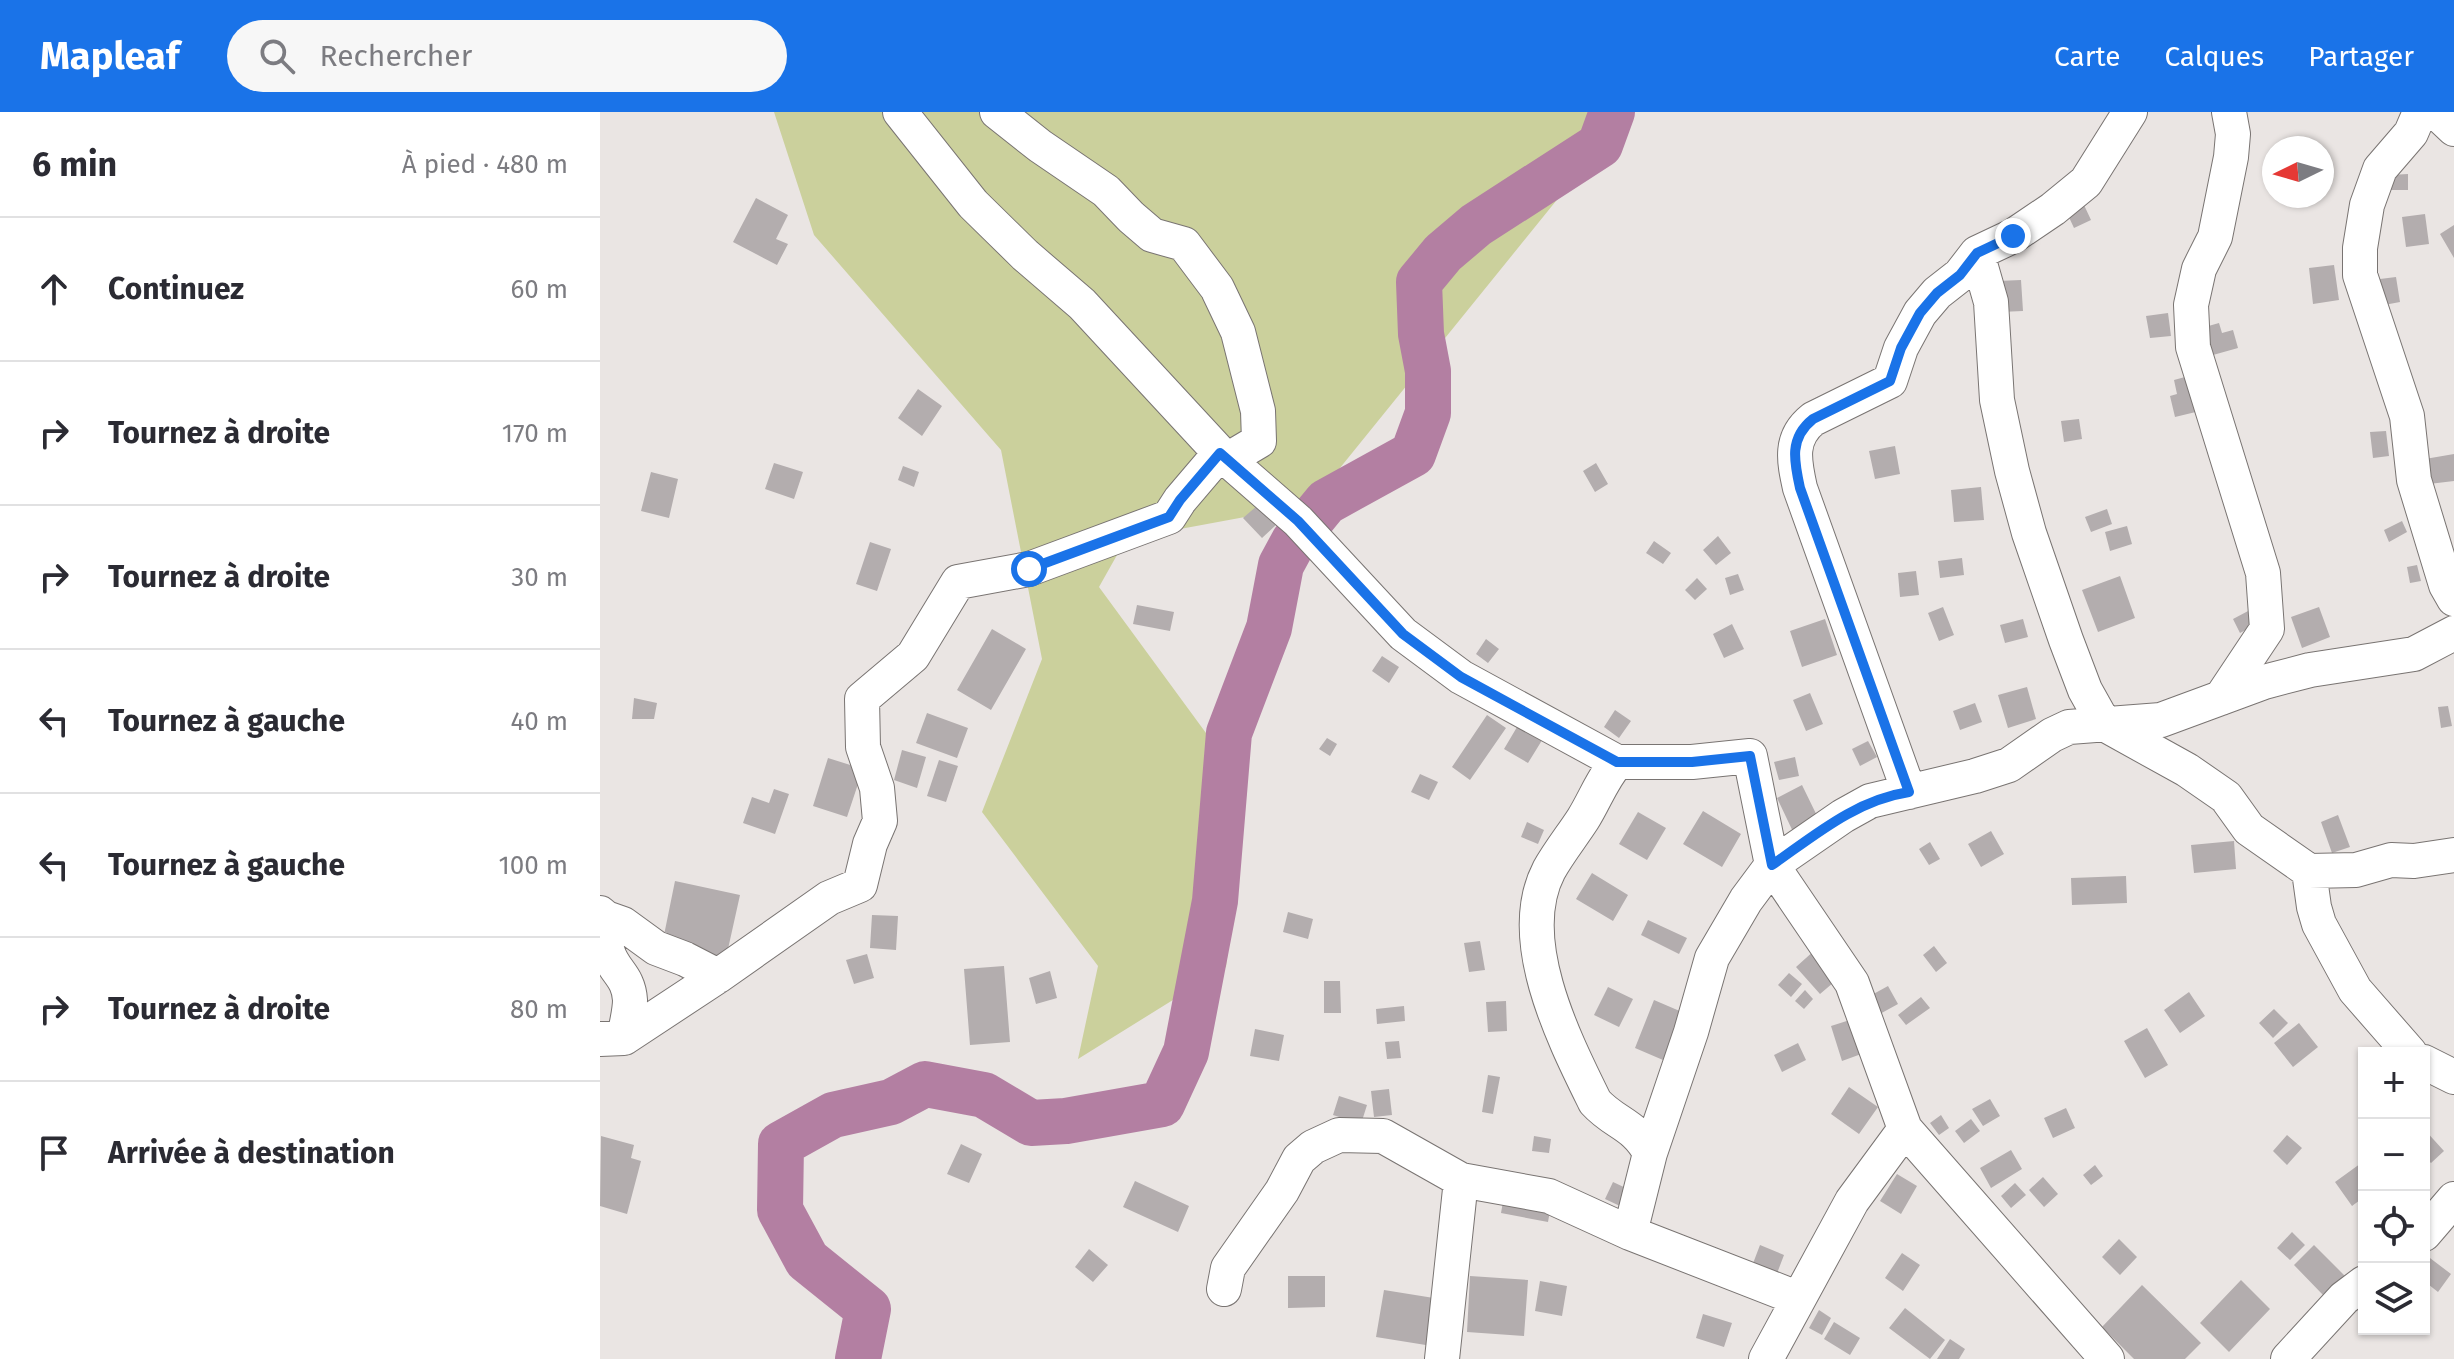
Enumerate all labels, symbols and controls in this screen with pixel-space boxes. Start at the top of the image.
search box [227,20,787,92]
text: Mapleaf [40,33,179,79]
icon: search [255,34,299,78]
text: Rechercher [319,38,472,74]
text: Carte [2054,40,2120,73]
text: Calques [2164,40,2264,73]
text: Partager [2308,40,2414,73]
north arrow [2262,136,2334,208]
text: 6 min [32,144,117,185]
text: À pied · 480 m [402,149,568,180]
route end [1995,218,2031,254]
icon: ahead [32,267,76,311]
text: Continuez [108,271,244,307]
text: 60 m [510,274,568,305]
icon: right [32,411,76,455]
text: Tournez à droite [108,415,330,451]
text: 170 m [502,418,568,449]
route start [1011,551,1047,587]
icon: right [32,555,76,599]
text: Tournez à droite [108,559,330,595]
text: 30 m [511,562,568,593]
icon: left [32,699,76,743]
text: Tournez à gauche [108,703,345,739]
text: 40 m [510,706,568,737]
icon: left [32,843,76,887]
text: Tournez à gauche [108,847,345,883]
text: 100 m [499,850,568,881]
icon: right [32,987,76,1031]
text: Tournez à droite [108,991,330,1027]
text: 80 m [510,994,568,1025]
map controls [2358,1047,2430,1335]
button: + [2358,1047,2430,1119]
button: − [2358,1119,2430,1191]
icon: arrive [32,1131,76,1175]
text: Arrivée à destination [108,1135,395,1171]
button: locate [2358,1191,2430,1263]
button: layers [2358,1263,2430,1335]

